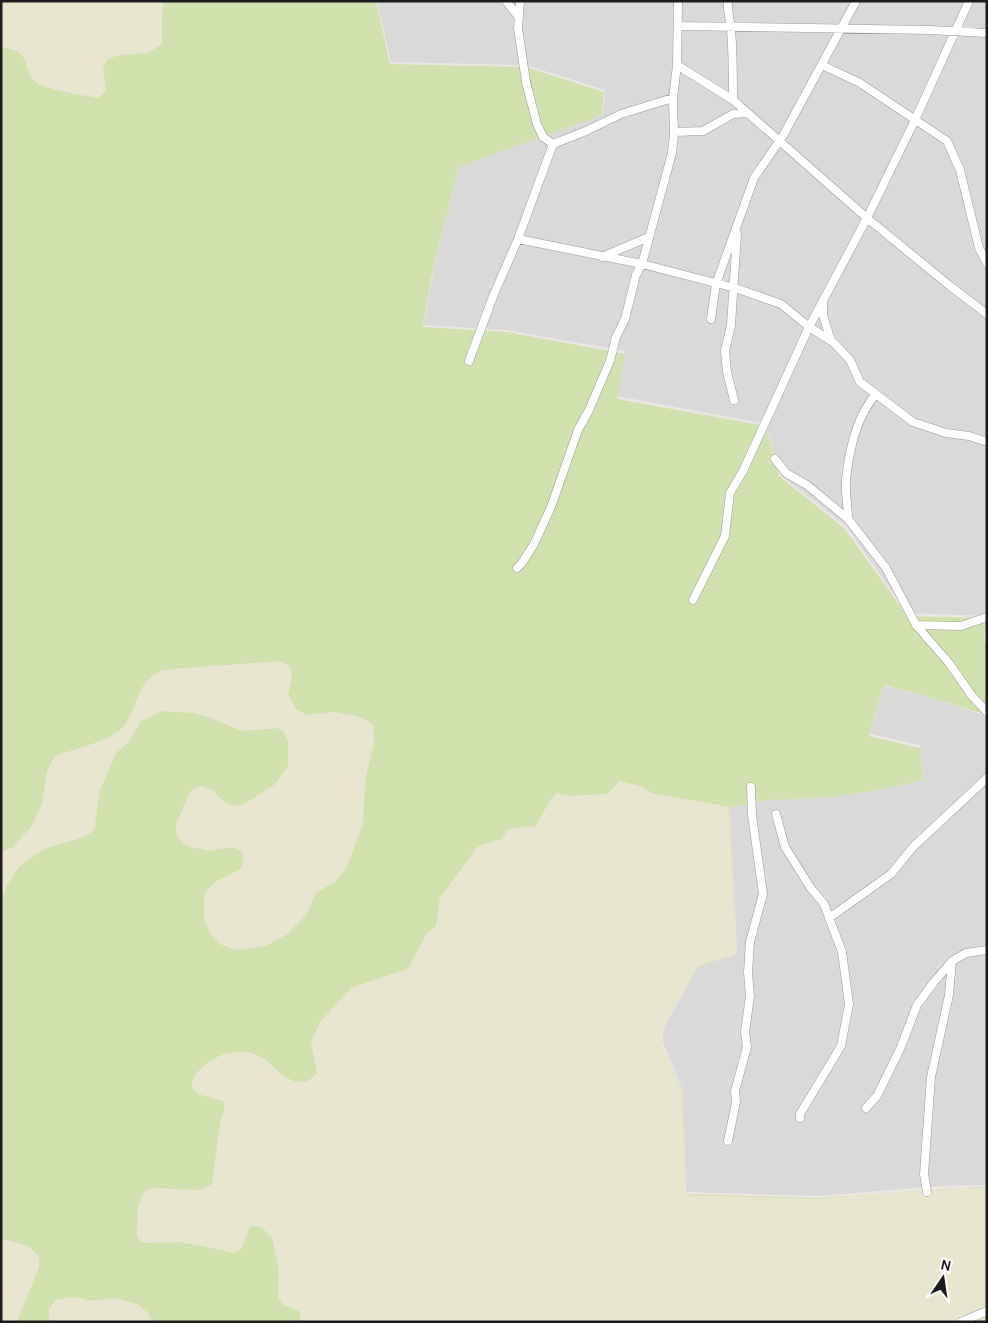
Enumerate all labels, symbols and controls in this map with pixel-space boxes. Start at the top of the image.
north arrow [918,1253,968,1303]
text: N [939,1255,953,1275]

